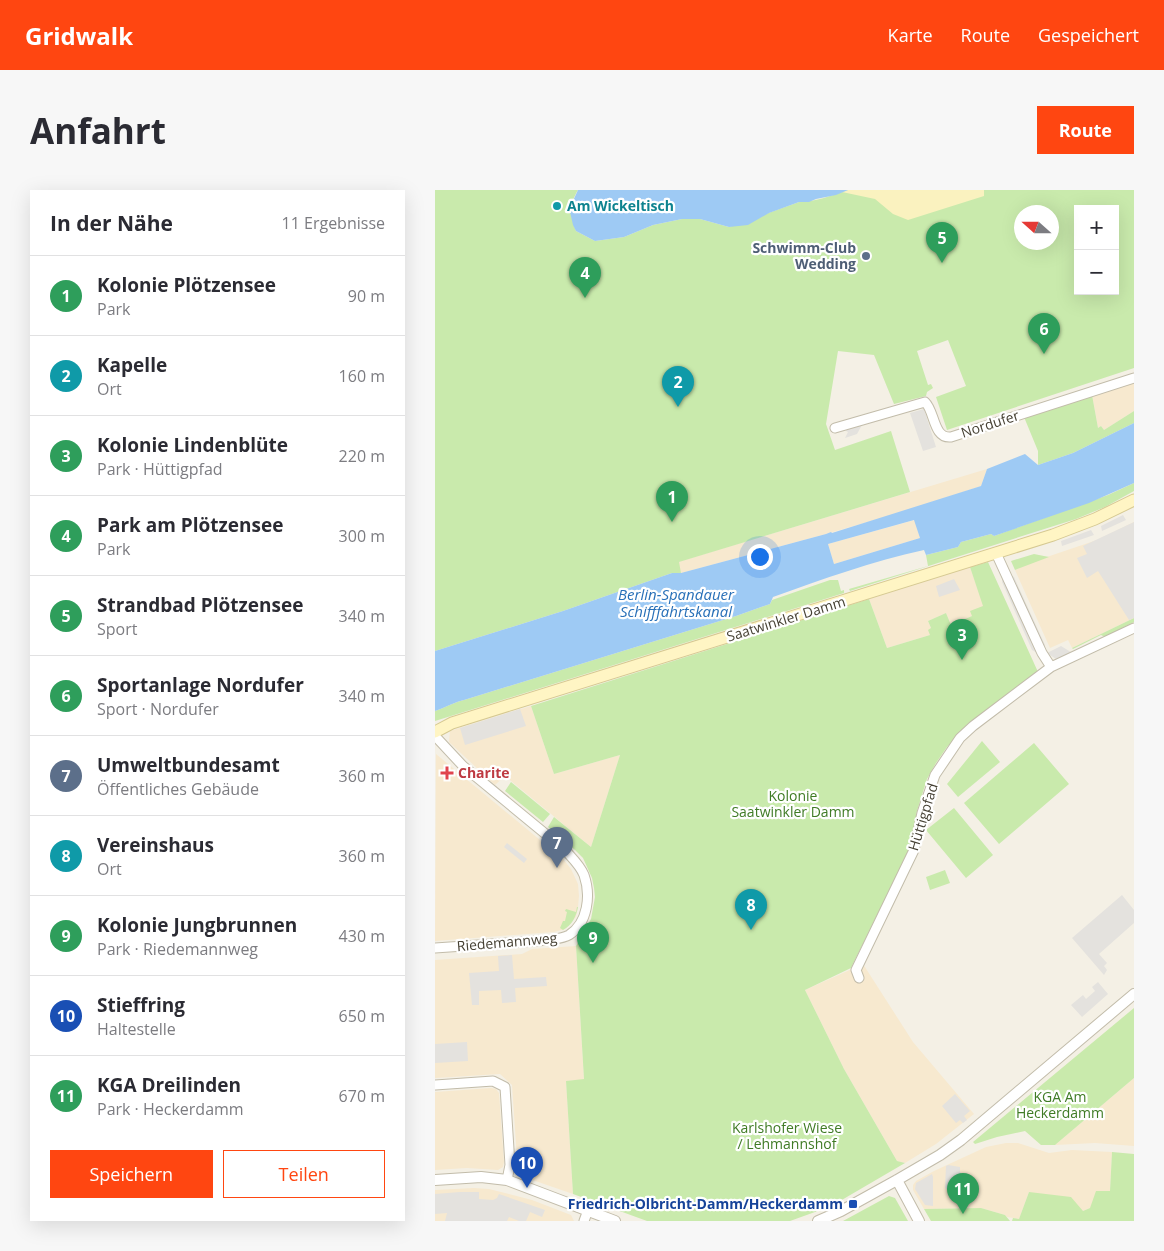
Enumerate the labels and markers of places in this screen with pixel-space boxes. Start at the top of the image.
place label: Am Wickeltisch [567,196,674,215]
marker: Am Wickeltisch [551,200,563,212]
pin: 5 [926,222,958,263]
place label: Schwimm-Club Wedding [752,238,856,273]
marker: Schwimm-Club Wedding [860,250,872,262]
pin: 4 [569,257,601,298]
pin: 6 [1028,313,1060,354]
pin: 2 [662,366,694,407]
pin: 1 [656,481,688,522]
pin: 3 [946,619,978,660]
place label: Charite [458,763,510,782]
marker: Charite [440,766,454,780]
pin: 7 [541,827,573,868]
pin: 8 [735,889,767,930]
pin: 9 [577,922,609,963]
pin: 10 [511,1147,543,1188]
pin: 11 [947,1173,979,1214]
place label: Friedrich-Olbricht-Damm/Heckerdamm [568,1194,843,1213]
marker: Friedrich-Olbricht-Damm/Heckerdamm [847,1198,859,1210]

